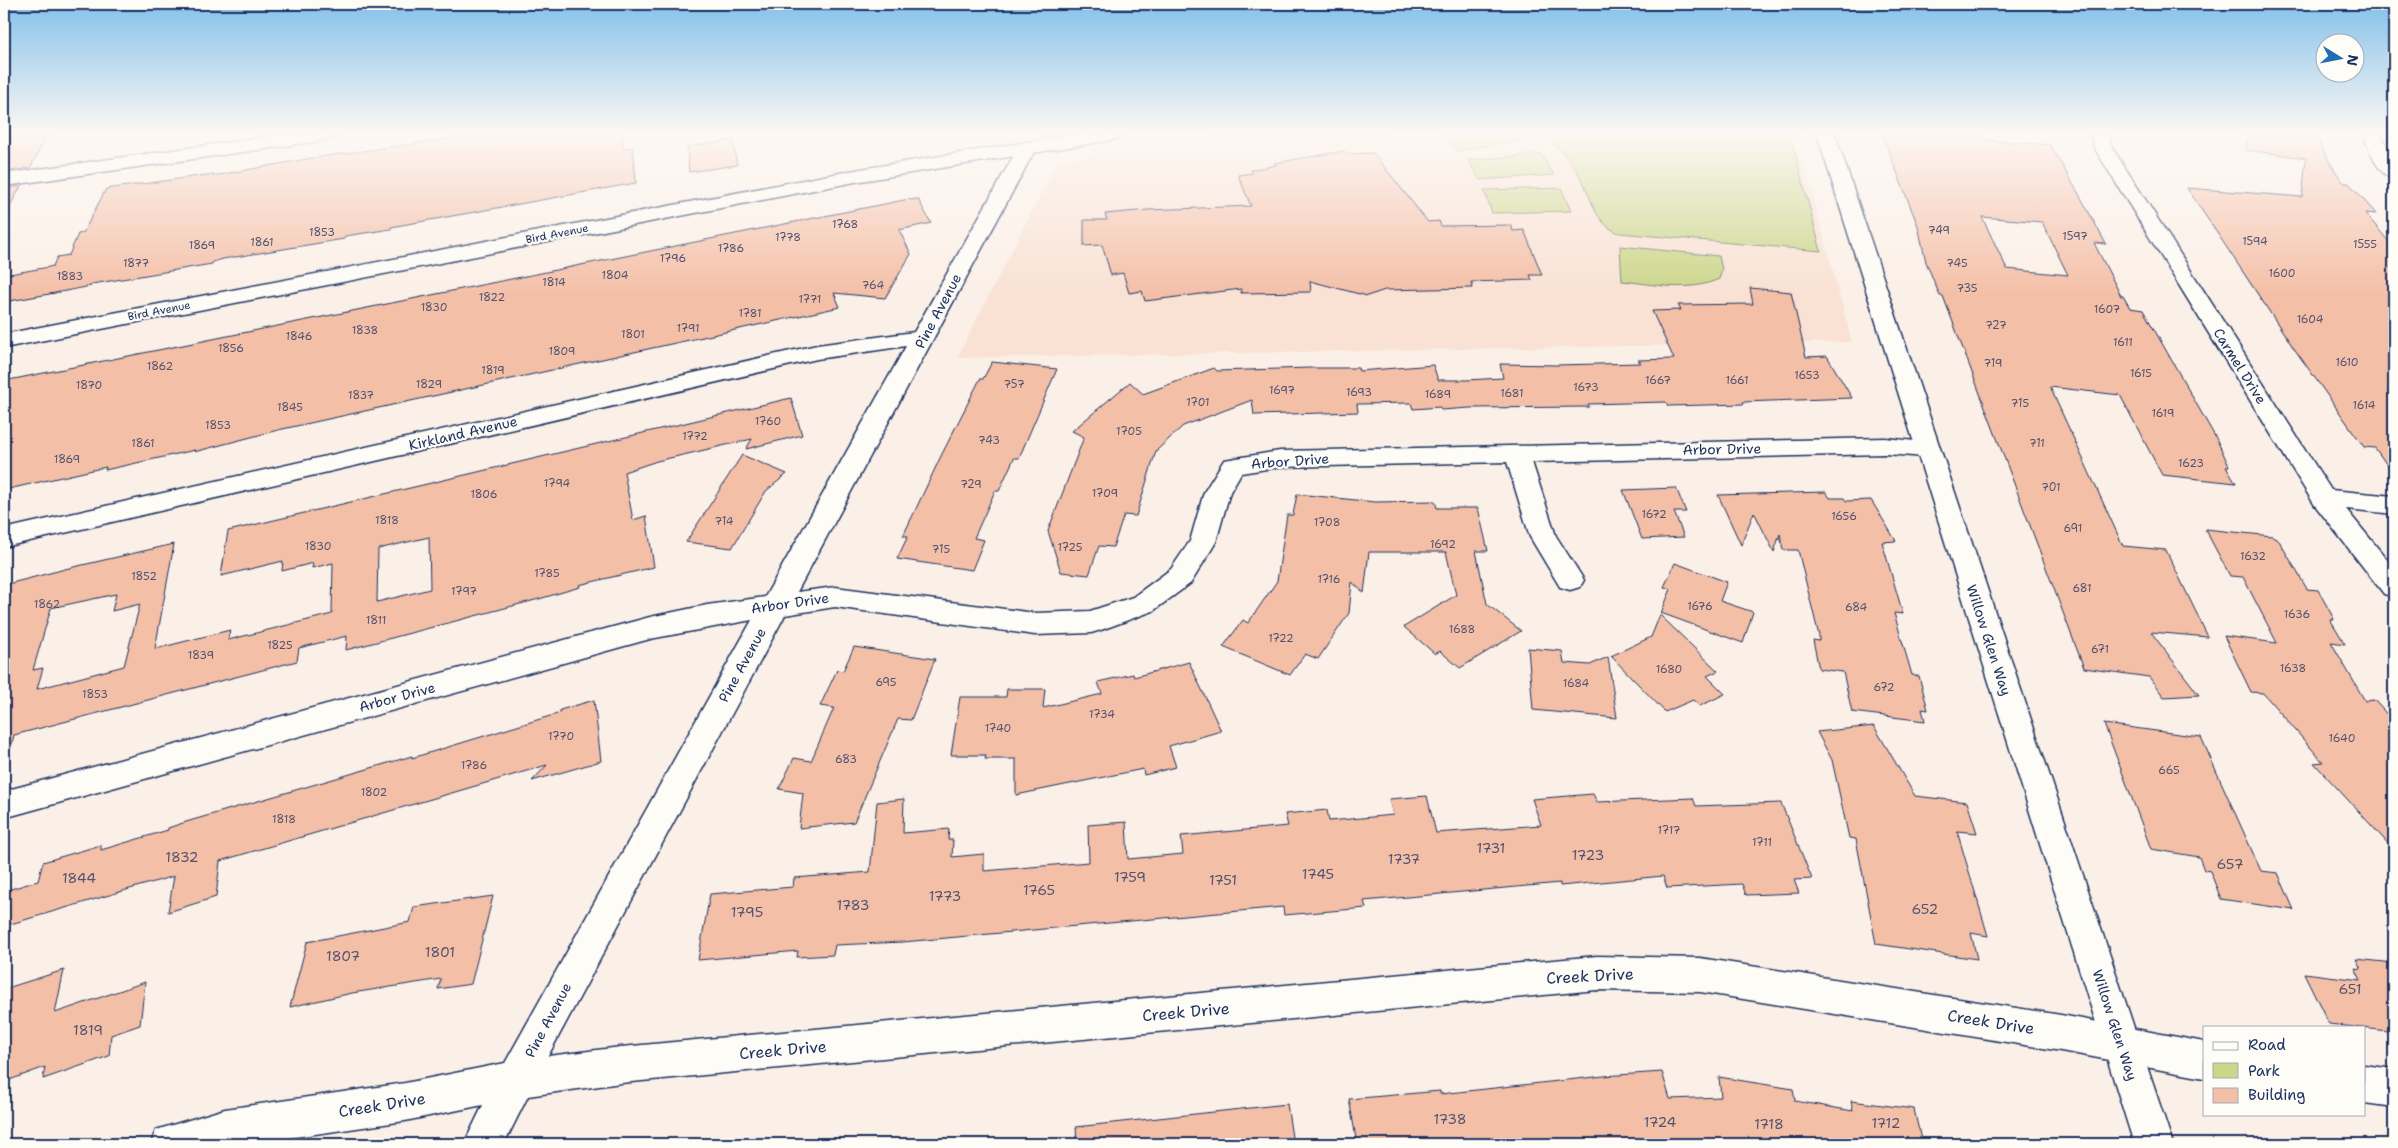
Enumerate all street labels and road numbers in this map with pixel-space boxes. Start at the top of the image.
street label: Bird Avenue [524,221,590,247]
street label: Pine Avenue [911,270,965,352]
street label: Bird Avenue [126,298,192,324]
street label: Carmel Drive [2210,325,2271,407]
street label: Kirkland Avenue [407,412,519,454]
street label: Arbor Drive [1683,439,1761,459]
street label: Arbor Drive [1250,449,1330,473]
street label: Willow Glen Way [1963,582,2015,698]
street label: Arbor Drive [750,589,830,617]
street label: Pine Avenue [714,625,770,705]
street label: Arbor Drive [357,678,437,716]
street label: Creek Drive [1546,963,1634,989]
street label: Willow Glen Way [2089,967,2141,1083]
street label: Pine Avenue [521,979,575,1061]
street label: Creek Drive [1141,998,1231,1026]
street label: Creek Drive [1946,1005,2036,1039]
street label: Creek Drive [738,1036,828,1064]
street label: Creek Drive [337,1088,427,1122]

